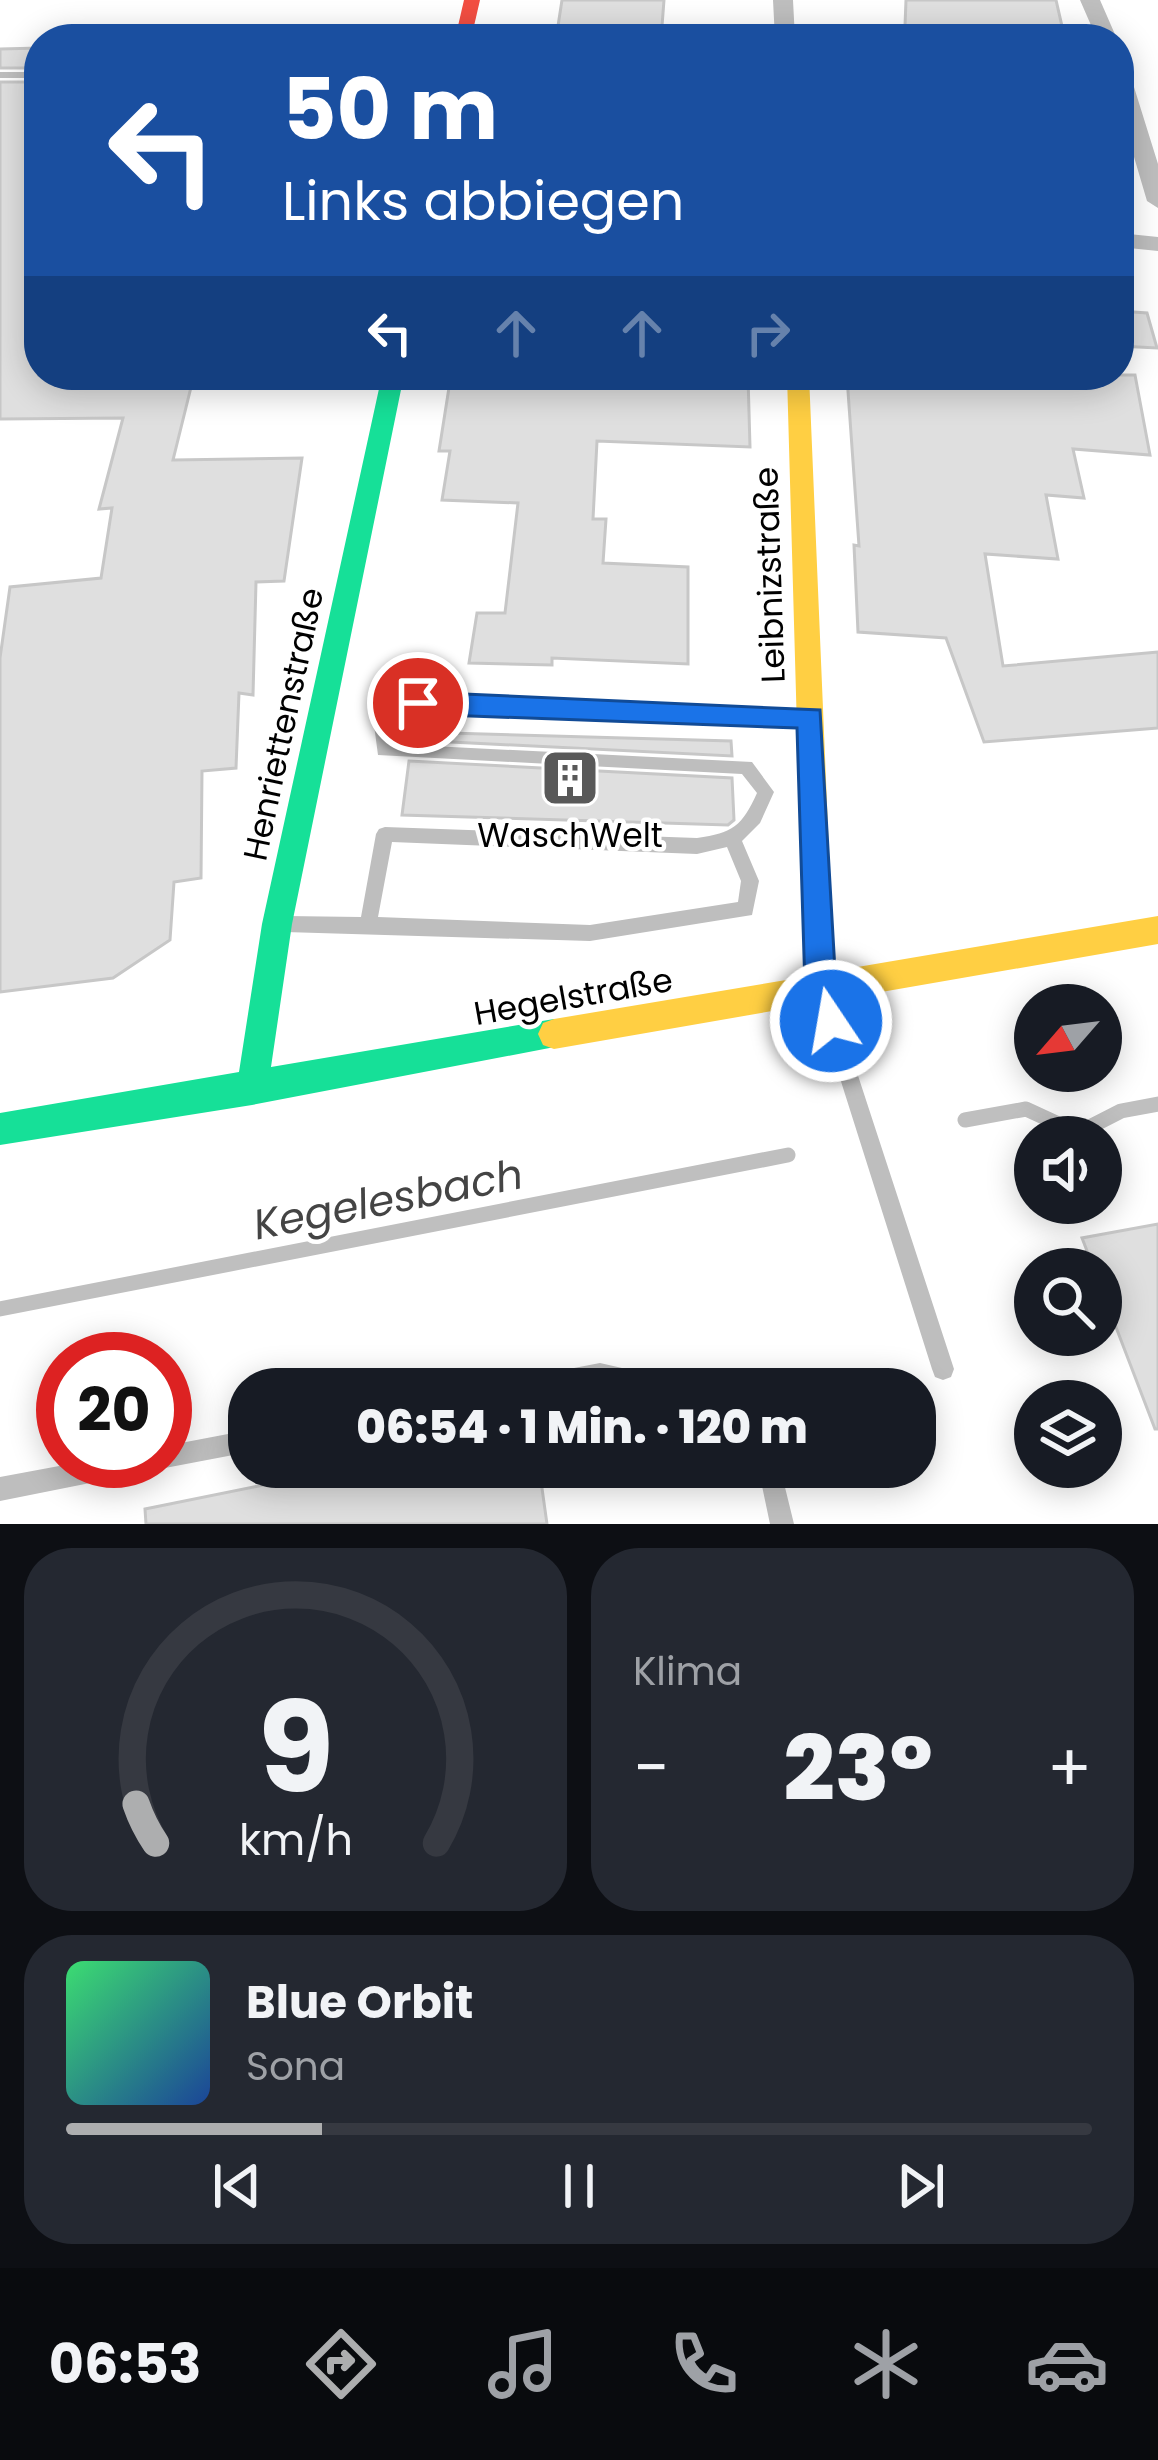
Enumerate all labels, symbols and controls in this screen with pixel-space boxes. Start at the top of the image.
text: 50 m [282,51,498,168]
icon: left [84,72,240,228]
text: Links abbiegen [282,163,684,239]
icon: left [357,300,423,366]
icon: ahead [483,300,549,366]
icon: ahead [609,300,675,366]
icon: right [735,300,801,366]
street label: Leibnizstraße [742,466,797,684]
street label: Henriettenstraße [232,583,335,865]
pin [367,652,469,754]
icon: arrive [385,670,451,736]
building icon: WaschWelt [539,747,601,809]
place label: WaschWelt [477,812,663,859]
street label: Hegelstraße [470,956,676,1037]
position arrow [768,958,894,1084]
north arrow [1014,984,1122,1092]
map controls [1014,984,1122,1488]
button: sound [1014,1116,1122,1224]
water label: Kegelesbach [248,1144,528,1255]
button: search [1014,1248,1122,1356]
speed limit sign: 20 [36,1332,192,1488]
button: layers [1014,1380,1122,1488]
text: 06:54 · 1 Min. · 120 m [356,1396,808,1459]
text: Klima [633,1644,742,1699]
text: 9 [257,1661,334,1836]
text: 23° [783,1705,933,1832]
text: − [633,1722,669,1814]
text: + [1047,1722,1092,1814]
text: km/h [238,1809,353,1869]
text: Blue Orbit [246,1971,473,2034]
text: Sona [246,2039,345,2094]
icon: previous [204,2153,270,2219]
icon: pause [546,2153,612,2219]
icon: next [888,2153,954,2219]
icon: directions [299,2322,383,2406]
icon: music [481,2322,565,2406]
icon: phone [662,2322,746,2406]
icon: climate [844,2322,928,2406]
icon: car [1025,2322,1109,2406]
text: 06:53 [49,2326,201,2402]

